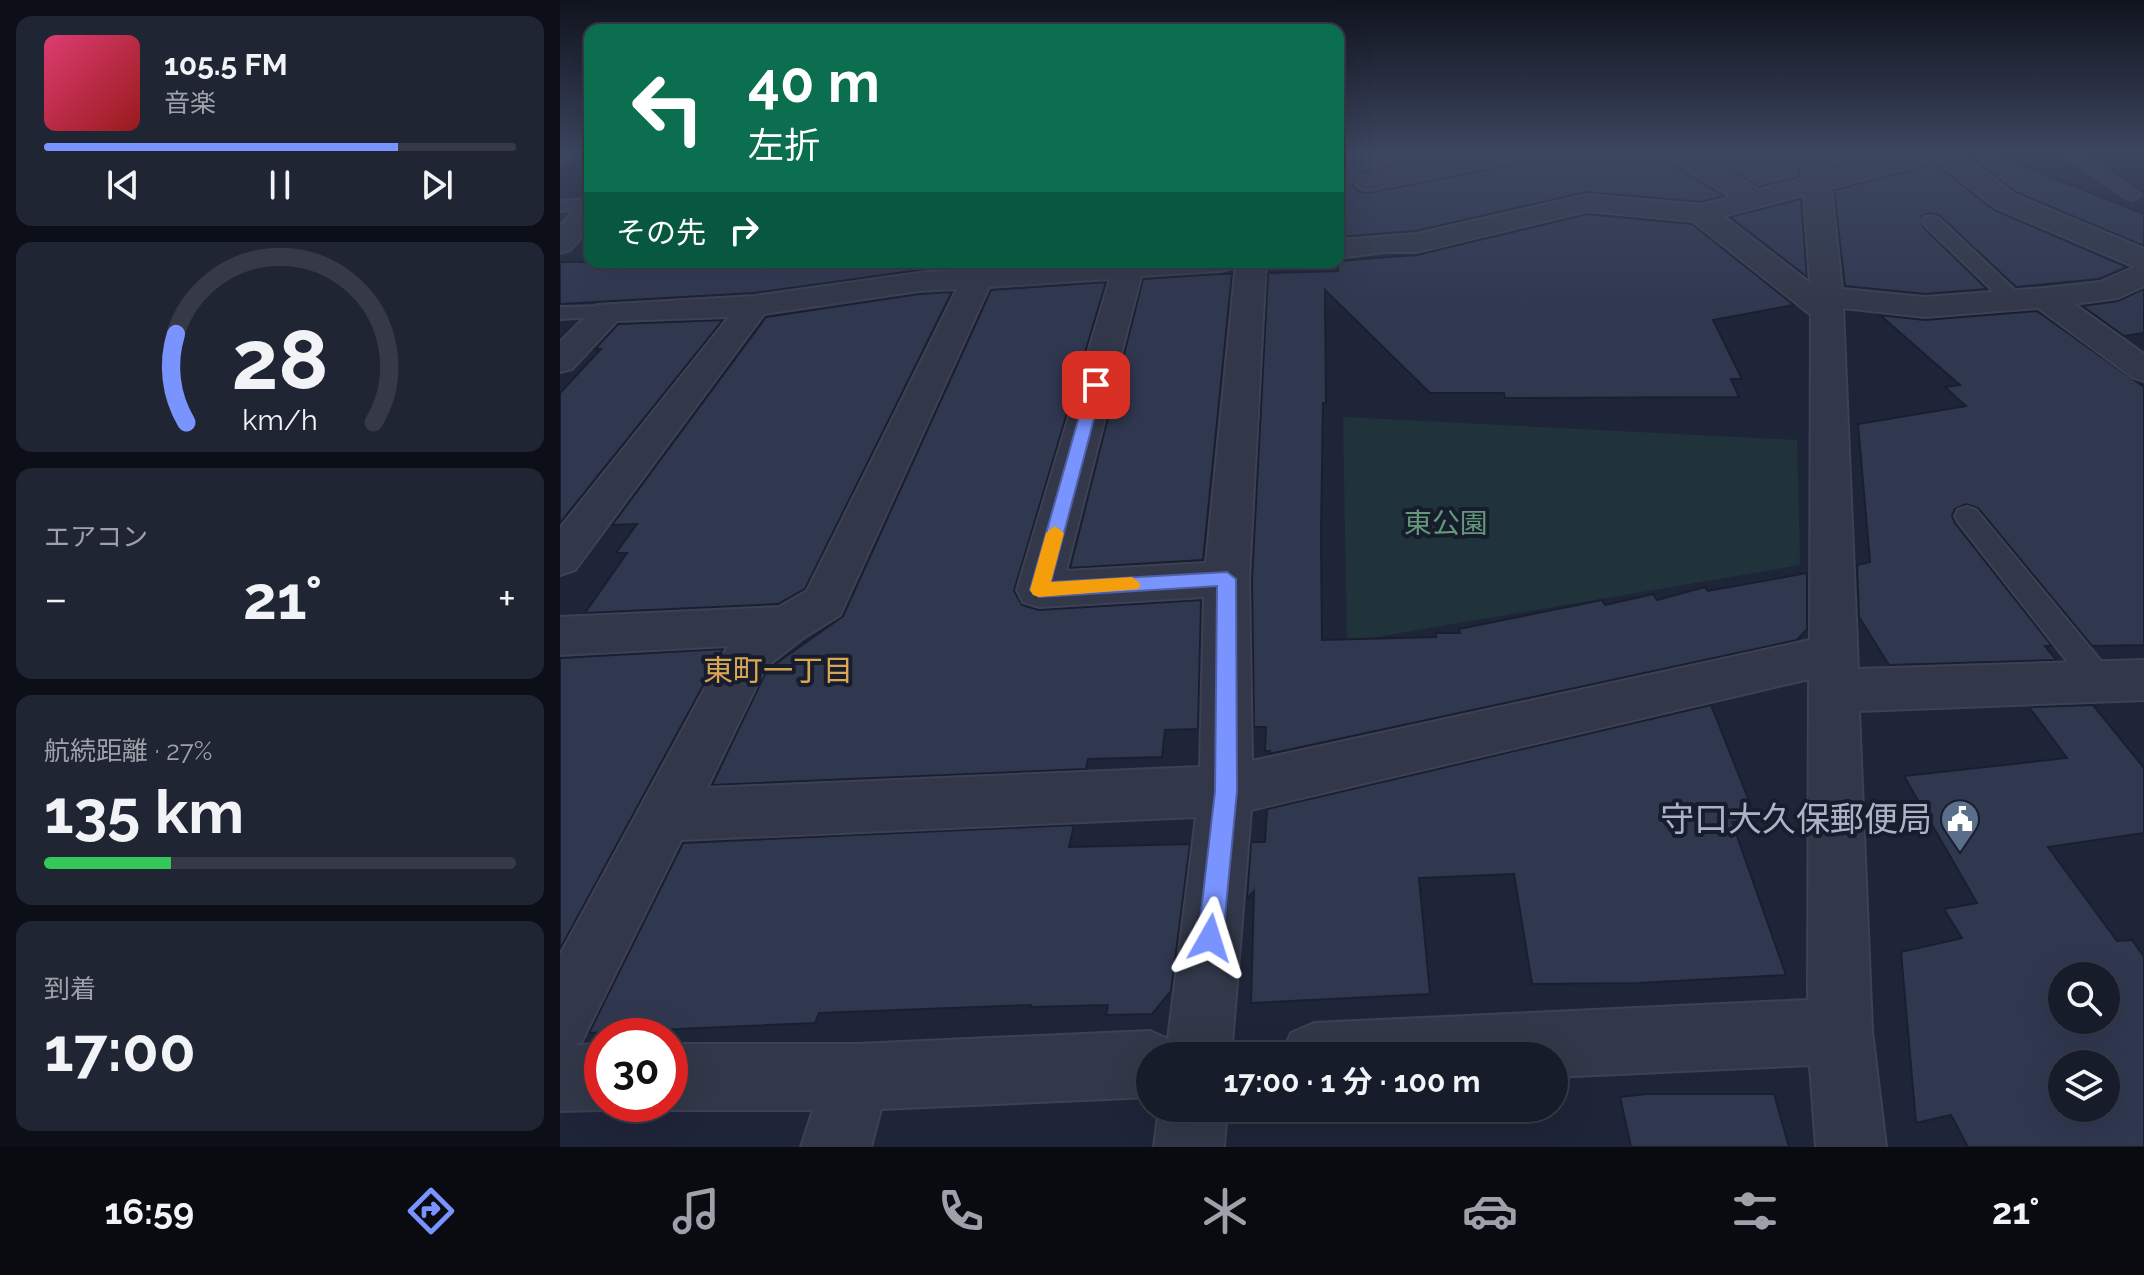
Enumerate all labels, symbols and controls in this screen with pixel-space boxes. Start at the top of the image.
text: 105.5 FM [164,47,288,82]
text: 40 m [748,49,880,115]
icon: left [616,56,720,160]
text: 音楽 [164,88,216,118]
text: 左折 [748,124,820,166]
icon: previous [101,163,145,207]
icon: pause [258,163,302,207]
icon: next [415,163,459,207]
icon: right [722,208,766,252]
text: その先 [616,215,706,250]
text: 28 [231,311,329,408]
pin [1062,351,1130,419]
icon: arrive [1074,363,1118,407]
text: km/h [242,403,318,437]
park label: 東公園 [1404,507,1488,540]
text: エアコン [44,522,148,552]
text: 21° [243,563,322,633]
text: − [44,573,68,624]
text: + [498,573,516,624]
district label: 東町一丁目 [703,653,853,688]
text: 航続距離 · 27% [44,736,212,766]
text: 135 km [44,777,244,847]
public building icon: 守口大久保郵便局 [1939,798,1981,853]
place label: 守口大久保郵便局 [1660,799,1932,839]
position arrow [1168,896,1252,980]
map controls [2048,962,2120,1122]
button: search [2048,962,2120,1034]
text: 到着 [44,974,96,1004]
text: 17:00 [44,1015,196,1085]
speed limit sign: 30 [584,1018,688,1122]
button: layers [2048,1050,2120,1122]
text: 17:00 · 1 分 · 100 m [1223,1064,1481,1099]
icon: directions [403,1183,459,1239]
icon: music [668,1183,724,1239]
icon: phone [933,1183,989,1239]
icon: climate [1197,1183,1253,1239]
icon: car [1462,1183,1518,1239]
icon: filters [1727,1183,1783,1239]
text: 16:59 [104,1190,194,1232]
text: 21° [1992,1190,2040,1232]

